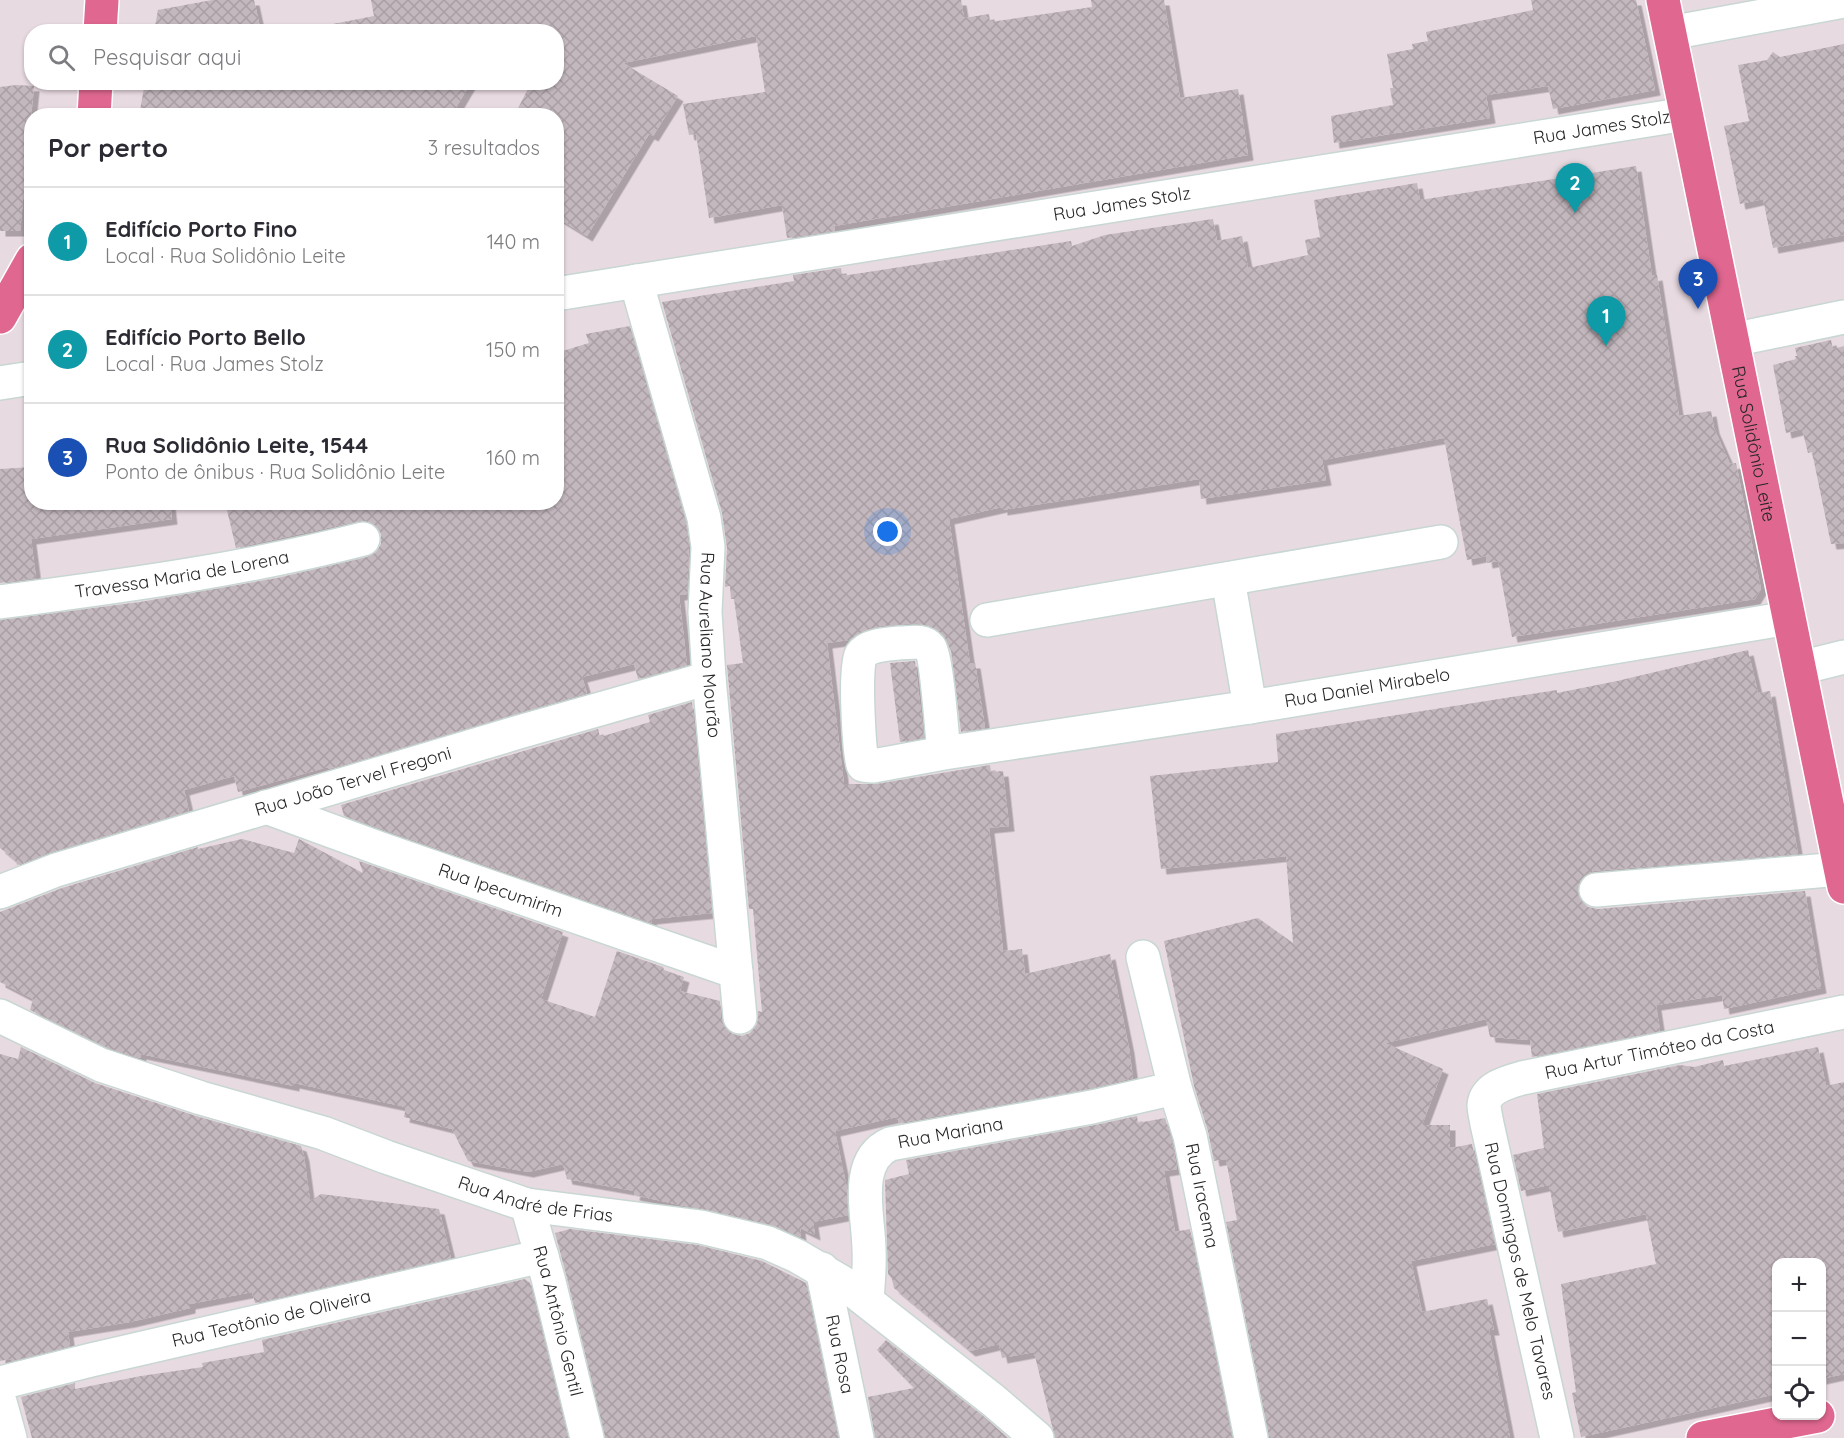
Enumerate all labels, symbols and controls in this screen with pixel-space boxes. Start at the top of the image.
search box [24,24,564,90]
icon: search [45,41,78,74]
text: Pesquisar aqui [93,43,241,71]
street label: Rua James Stolz [1531,105,1672,149]
text: Por perto [48,131,168,164]
text: 3 resultados [428,135,540,160]
pin: 2 [1556,164,1594,213]
street label: Rua James Stolz [1051,181,1192,226]
text: Edifício Porto Fino [105,215,297,243]
text: 1 [64,229,71,254]
text: 140 m [487,229,540,254]
text: Local · Rua Solidônio Leite [105,243,346,268]
pin: 3 [1678,260,1718,309]
pin: 1 [1586,296,1626,346]
text: Edifício Porto Bello [105,323,306,351]
text: 2 [62,337,73,362]
text: 150 m [486,337,540,362]
text: Local · Rua James Stolz [105,351,324,376]
street label: Rua Solidônio Leite [1727,364,1781,524]
text: Rua Solidônio Leite, 1544 [105,431,368,459]
text: 3 [62,445,73,470]
text: 160 m [486,445,540,470]
text: Ponto de ônibus · Rua Solidônio Leite [105,459,445,484]
your location [873,517,902,546]
street label: Travessa Maria de Lorena [73,545,291,603]
street label: Rua Aureliano Mourão [694,552,726,739]
street label: Rua Daniel Mirabelo [1282,662,1452,712]
street label: Rua João Tervel Fregoni [252,741,454,821]
street label: Rua Ipecumirim [435,858,566,922]
street label: Rua Artur Timóteo da Costa [1543,1015,1776,1084]
street label: Rua Mariana [896,1112,1005,1153]
street label: Rua Domingos de Melo Tavares [1480,1140,1561,1402]
street label: Rua Iracema [1181,1141,1224,1250]
street label: Rua André de Frias [455,1170,614,1227]
street label: Rua Antônio Gentil [528,1243,588,1398]
map controls [1772,1258,1826,1420]
button: + [1772,1258,1826,1312]
street label: Rua Teotônio de Oliveira [169,1284,373,1352]
street label: Rua Rosa [821,1312,860,1396]
button: − [1772,1312,1826,1366]
button: locate [1772,1366,1826,1420]

